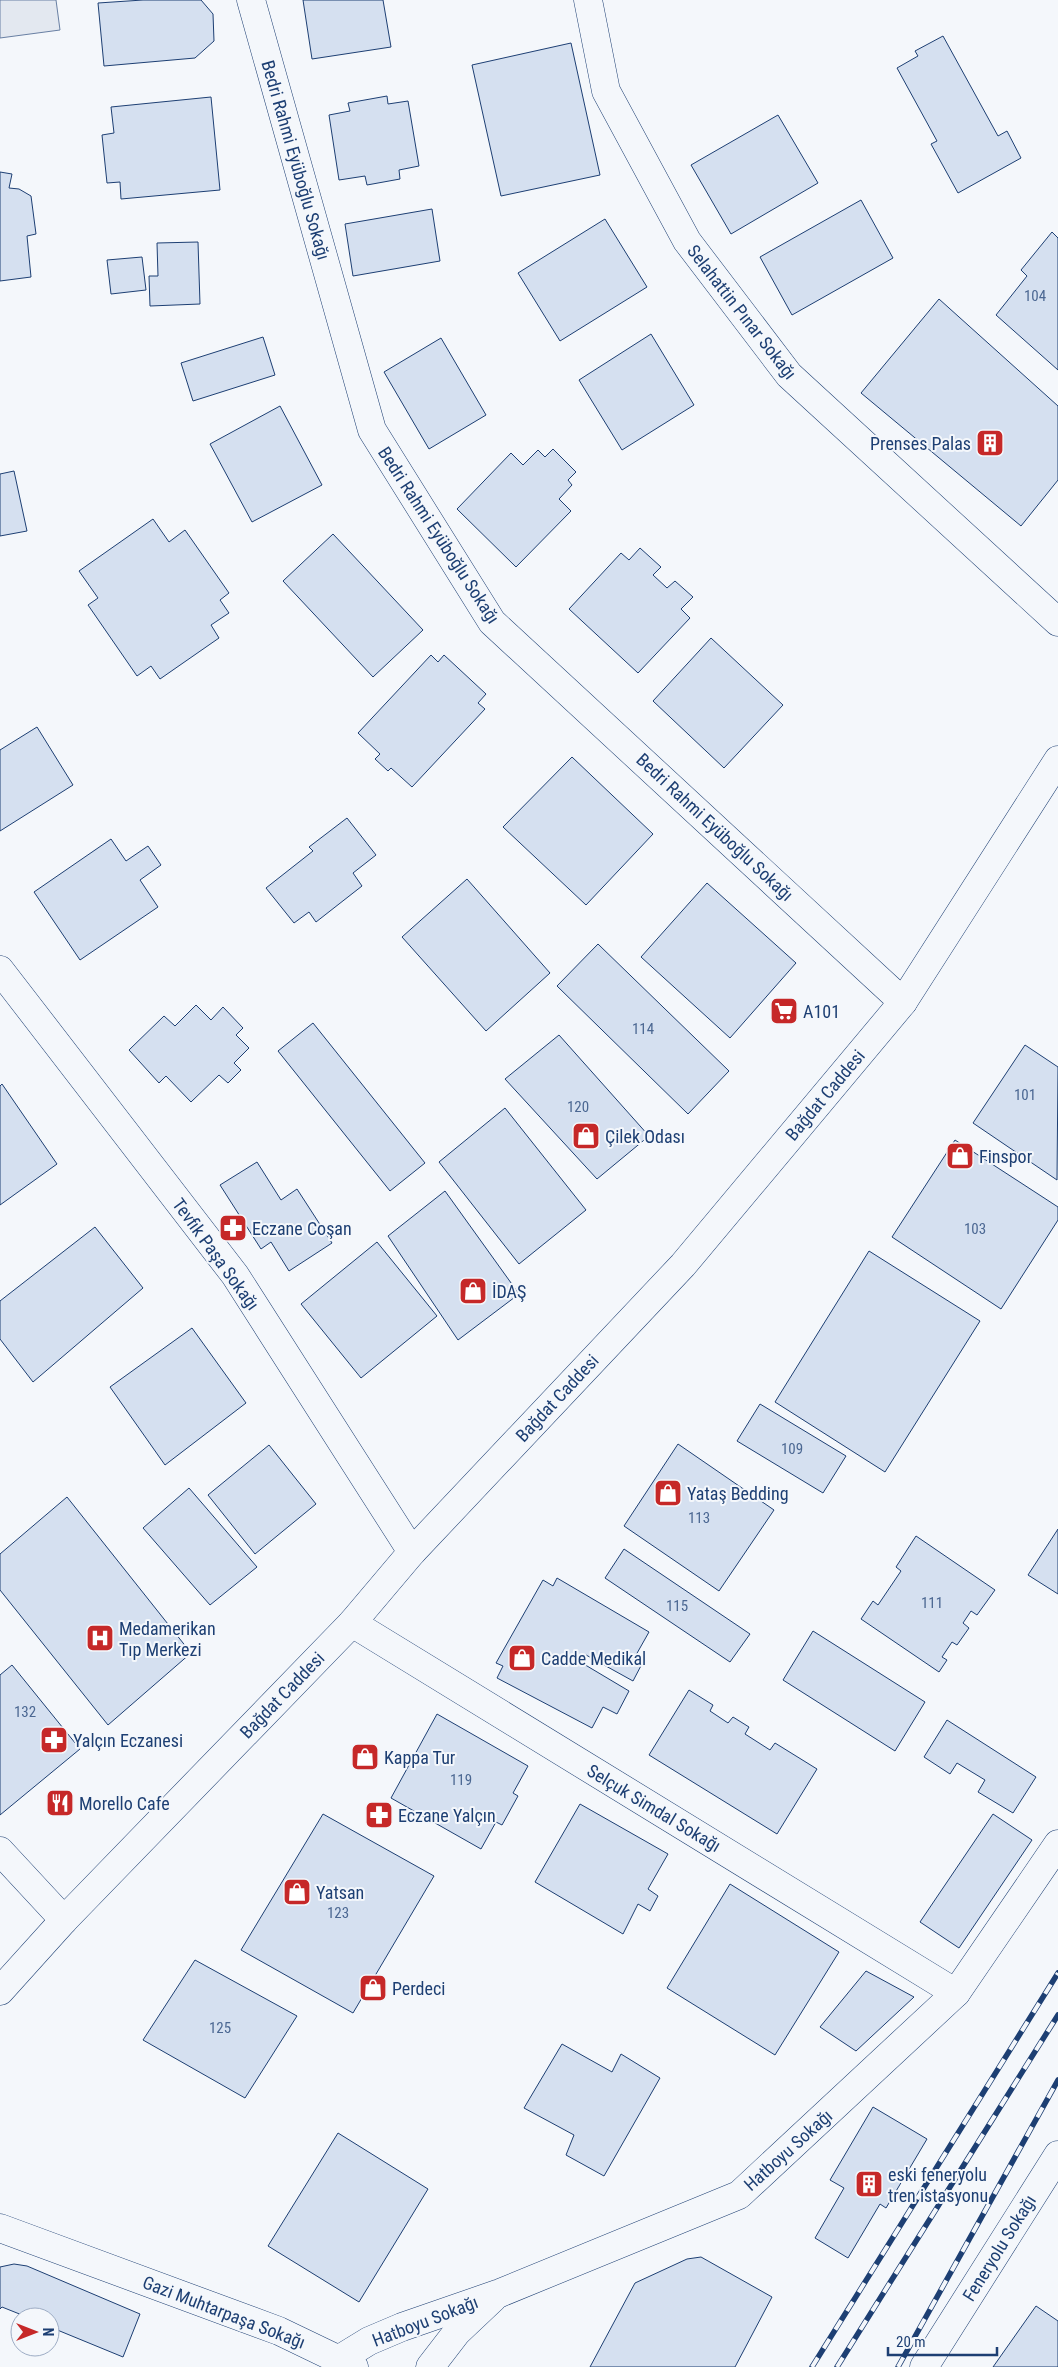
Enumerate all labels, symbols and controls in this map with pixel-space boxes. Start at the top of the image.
street label: Bedri Rahmi Eyüboğlu Sokağı [257,58,335,262]
street label: Selahattin Pınar Sokağı [683,241,801,383]
house number: 104 [1024,287,1046,305]
building icon: Prenses Palas [975,428,1005,458]
place label: Prenses Palas [870,433,971,454]
street label: Bedri Rahmi Eyüboğlu Sokağı [374,443,504,627]
street label: Bedri Rahmi Eyüboğlu Sokağı [632,749,798,905]
supermarket icon: A101 [769,996,799,1026]
place label: A101 [803,1001,840,1022]
house number: 114 [632,1020,654,1038]
street label: Bağdat Caddesi [781,1045,869,1145]
house number: 101 [1014,1086,1036,1104]
house number: 120 [567,1098,589,1116]
shop icon: Çilek Odası [571,1121,601,1151]
place label: Çilek Odası [605,1126,685,1147]
shop icon: Finspor [945,1141,975,1171]
place label: Finspor [979,1146,1033,1167]
street label: Tevfik Paşa Sokağı [168,1194,264,1314]
pharmacy icon: Eczane Coşan [218,1213,248,1243]
place label: Eczane Coşan [252,1218,352,1239]
house number: 103 [964,1220,986,1238]
shop icon: İDAŞ [458,1276,488,1306]
place label: İDAŞ [492,1281,526,1302]
street label: Bağdat Caddesi [511,1350,603,1446]
house number: 109 [781,1440,803,1458]
shop icon: Yataş Bedding [653,1478,683,1508]
place label: Yataş Bedding [687,1483,789,1504]
house number: 113 [688,1509,710,1527]
house number: 111 [921,1594,943,1612]
house number: 115 [666,1597,688,1615]
place label: Medamerikan Tıp Merkezi [119,1618,216,1660]
hospital icon: Medamerikan Tıp Merkezi [85,1623,115,1653]
shop icon: Cadde Medikal [507,1643,537,1673]
street label: Bağdat Caddesi [236,1647,328,1743]
place label: Cadde Medikal [541,1648,646,1669]
house number: 132 [14,1703,36,1721]
pharmacy icon: Yalçın Eczanesi [39,1725,69,1755]
place label: Yalçın Eczanesi [73,1730,183,1751]
shop icon: Kappa Tur [350,1742,380,1772]
place label: Kappa Tur [384,1747,456,1768]
street label: Selçuk Simdal Sokağı [583,1760,725,1856]
house number: 119 [450,1771,472,1789]
restaurant icon: Morello Cafe [45,1788,75,1818]
place label: Morello Cafe [79,1793,170,1814]
pharmacy icon: Eczane Yalçın [364,1800,394,1830]
place label: Eczane Yalçın [398,1805,496,1826]
shop icon: Yatsan [282,1877,312,1907]
place label: Yatsan [316,1882,364,1903]
house number: 123 [327,1904,349,1922]
shop icon: Perdeci [358,1973,388,2003]
place label: Perdeci [392,1978,445,1999]
house number: 125 [209,2019,231,2037]
street label: Hatboyu Sokağı [740,2105,836,2195]
place label: eski feneryolu tren istasyonu [888,2164,988,2206]
building icon: eski feneryolu tren istasyonu [854,2169,884,2199]
street label: Feneryolu Sokağı [958,2191,1040,2305]
street label: Gazi Muhtarpaşa Sokağı [140,2271,308,2353]
street label: Hatboyu Sokağı [369,2291,481,2351]
north arrow [10,2307,60,2357]
scale bar [888,2324,997,2356]
text: N [40,2328,56,2336]
text: 20 m [896,2333,926,2351]

